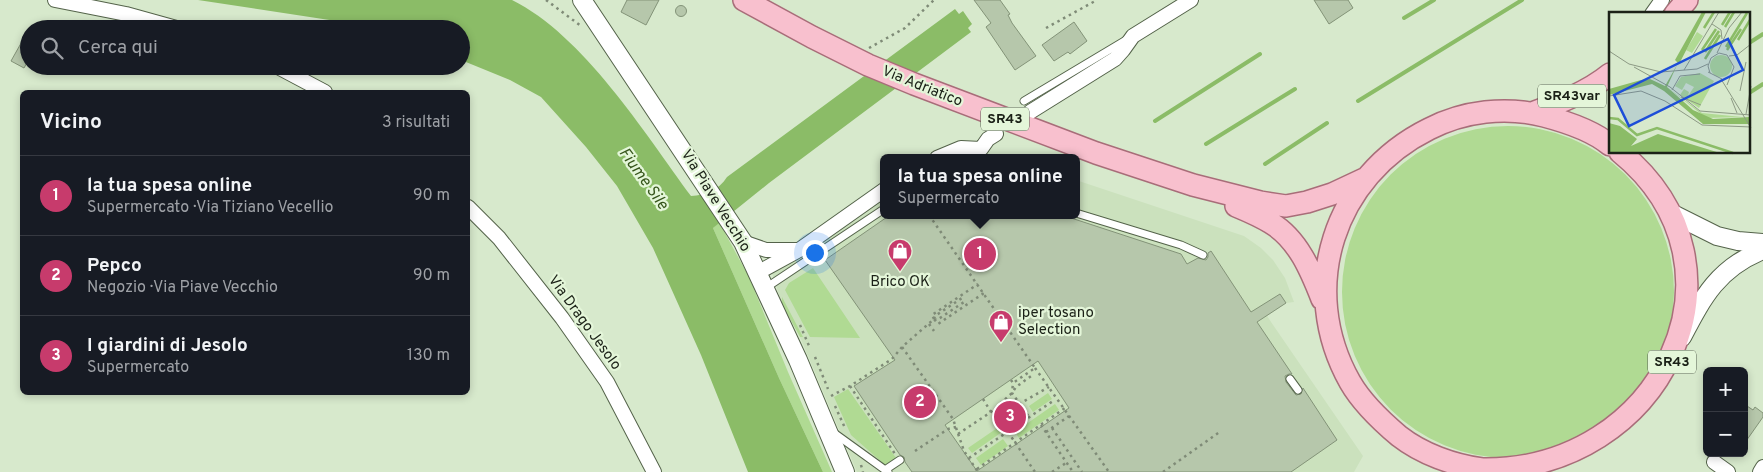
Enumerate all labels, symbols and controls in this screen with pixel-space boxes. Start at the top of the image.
inset map [1609,12,1750,154]
search box [20,20,470,75]
icon: search [38,34,66,62]
text: Cerca qui [78,36,158,60]
street label: Via Adriatico [879,62,965,112]
road number: SR43var [1538,84,1606,108]
road number: SR43 [981,108,1029,130]
text: Vicino [40,109,102,136]
text: 3 risultati [382,113,450,133]
water label: Fiume Sile [614,144,673,215]
street label: Via Piave Vecchio [676,146,754,256]
popup [880,154,1080,219]
text: la tua spesa online [897,165,1063,189]
text: la tua spesa online [87,174,252,198]
text: 1 [53,186,59,206]
text: 90 m [413,186,450,206]
text: Supermercato [897,189,1000,209]
text: Supermercato · Via Tiziano Vecellio [87,198,333,218]
pin: 1 [964,235,996,273]
shop icon: Brico OK [887,238,913,272]
your location [802,240,828,266]
text: Pepco [87,254,142,278]
text: 2 [51,266,61,286]
text: 90 m [413,266,450,286]
street label: Via Drago Jesolo [543,272,625,374]
place label: Brico OK [870,273,930,292]
text: Negozio · Via Piave Vecchio [87,278,278,298]
place label: iper tosano Selection [1018,304,1094,340]
shop icon: iper tosano Selection [988,309,1014,343]
text: I giardini di Jesolo [87,334,248,358]
text: 3 [51,346,61,366]
text: 130 m [407,346,450,366]
road number: SR43 [1648,351,1696,374]
text: Supermercato [87,358,189,378]
map controls [1703,367,1748,457]
button: + [1703,367,1748,412]
pin: 2 [904,383,936,421]
pin: 3 [994,398,1026,436]
button: − [1703,412,1748,457]

